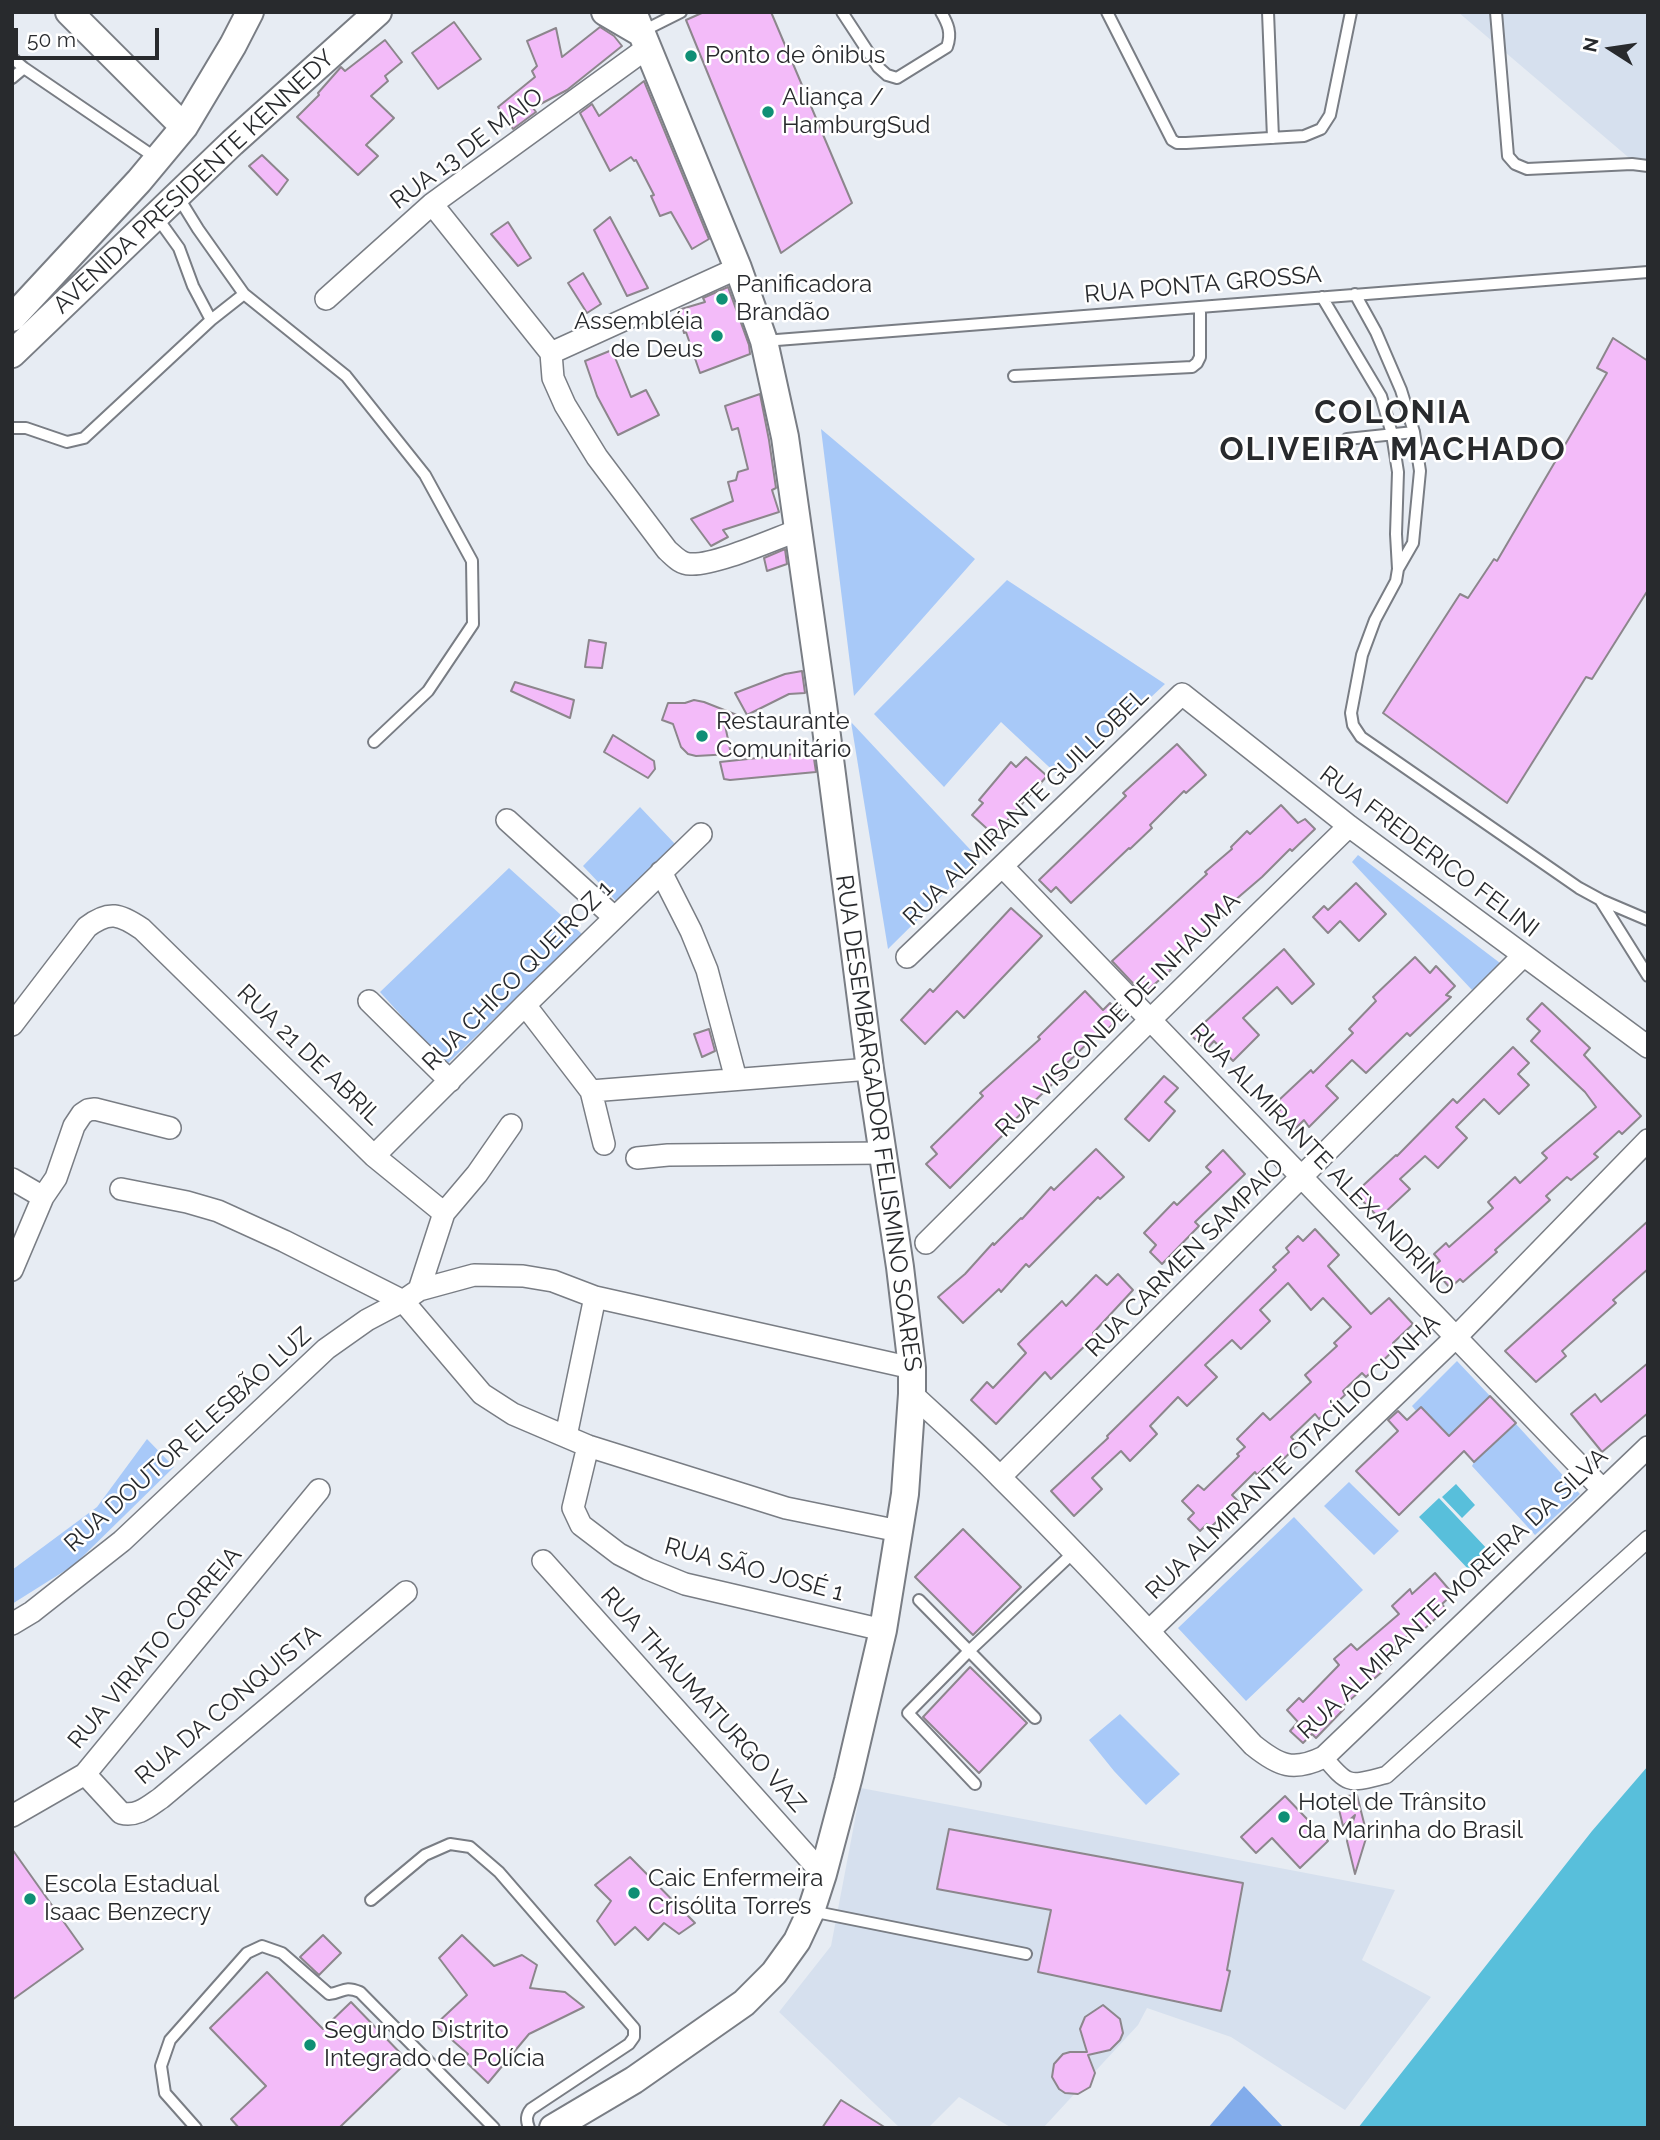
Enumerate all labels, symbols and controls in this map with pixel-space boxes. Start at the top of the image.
scale bar [18,14,163,58]
north arrow [1576,14,1646,84]
text: 50 m [27,27,76,52]
text: N [1578,35,1603,54]
place label: Ponto de ônibus [705,42,885,70]
street label: AVENIDA PRESIDENTE KENNEDY [47,44,341,320]
marker: Ponto de ônibus [683,48,699,64]
street label: RUA 13 DE MAIO [385,82,549,216]
place label: Aliança / HamburgSud [782,84,930,140]
marker: Aliança / HamburgSud [760,104,776,120]
street label: RUA PONTA GROSSA [1083,260,1323,310]
place label: Panificadora Brandão [736,271,872,327]
marker: Panificadora Brandão [714,291,730,307]
place label: Assembléia de Deus [574,308,703,364]
marker: Assembléia de Deus [709,328,725,344]
district label: COLONIA OLIVEIRA MACHADO [1221,394,1565,469]
street label: RUA ALMIRANTE GUILLOBEL [897,682,1155,932]
place label: Restaurante Comunitário [716,708,851,764]
marker: Restaurante Comunitário [694,728,710,744]
street label: RUA FREDERICO FELINI [1314,760,1544,944]
street label: RUA DESEMBARGADOR FELISMINO SOARES [829,873,927,1373]
street label: RUA CHICO QUEIROZ 1 [417,875,619,1077]
street label: RUA VISCONDE DE INHAUMA [990,887,1246,1143]
street label: RUA 21 DE ABRIL [231,979,387,1131]
street label: RUA ALMIRANTE ALEXANDRINO [1184,1017,1460,1303]
street label: RUA CARMEN SAMPAIO [1080,1153,1290,1363]
street label: RUA ALMIRANTE OTACÍLIO CUNHA [1140,1308,1446,1606]
street label: RUA DOUTOR ELESBÃO LUZ [59,1322,317,1558]
street label: RUA ALMIRANTE MOREIRA DA SILVA [1292,1442,1614,1746]
street label: RUA SÃO JOSÉ 1 [661,1532,847,1608]
street label: RUA VIRIATO CORREIA [62,1541,248,1755]
street label: RUA THAUMATURGO VAZ [594,1581,812,1819]
street label: RUA DA CONQUISTA [130,1619,326,1791]
place label: Hotel de Trânsito da Marinha do Brasil [1298,1789,1523,1845]
marker: Hotel de Trânsito da Marinha do Brasil [1276,1809,1292,1825]
place label: Caic Enfermeira Crisólita Torres [648,1865,823,1921]
place label: Escola Estadual Isaac Benzecry [44,1871,219,1927]
marker: Caic Enfermeira Crisólita Torres [626,1885,642,1901]
marker: Escola Estadual Isaac Benzecry [22,1891,38,1907]
place label: Segundo Distrito Integrado de Polícia [324,2017,545,2073]
marker: Segundo Distrito Integrado de Polícia [302,2037,318,2053]

